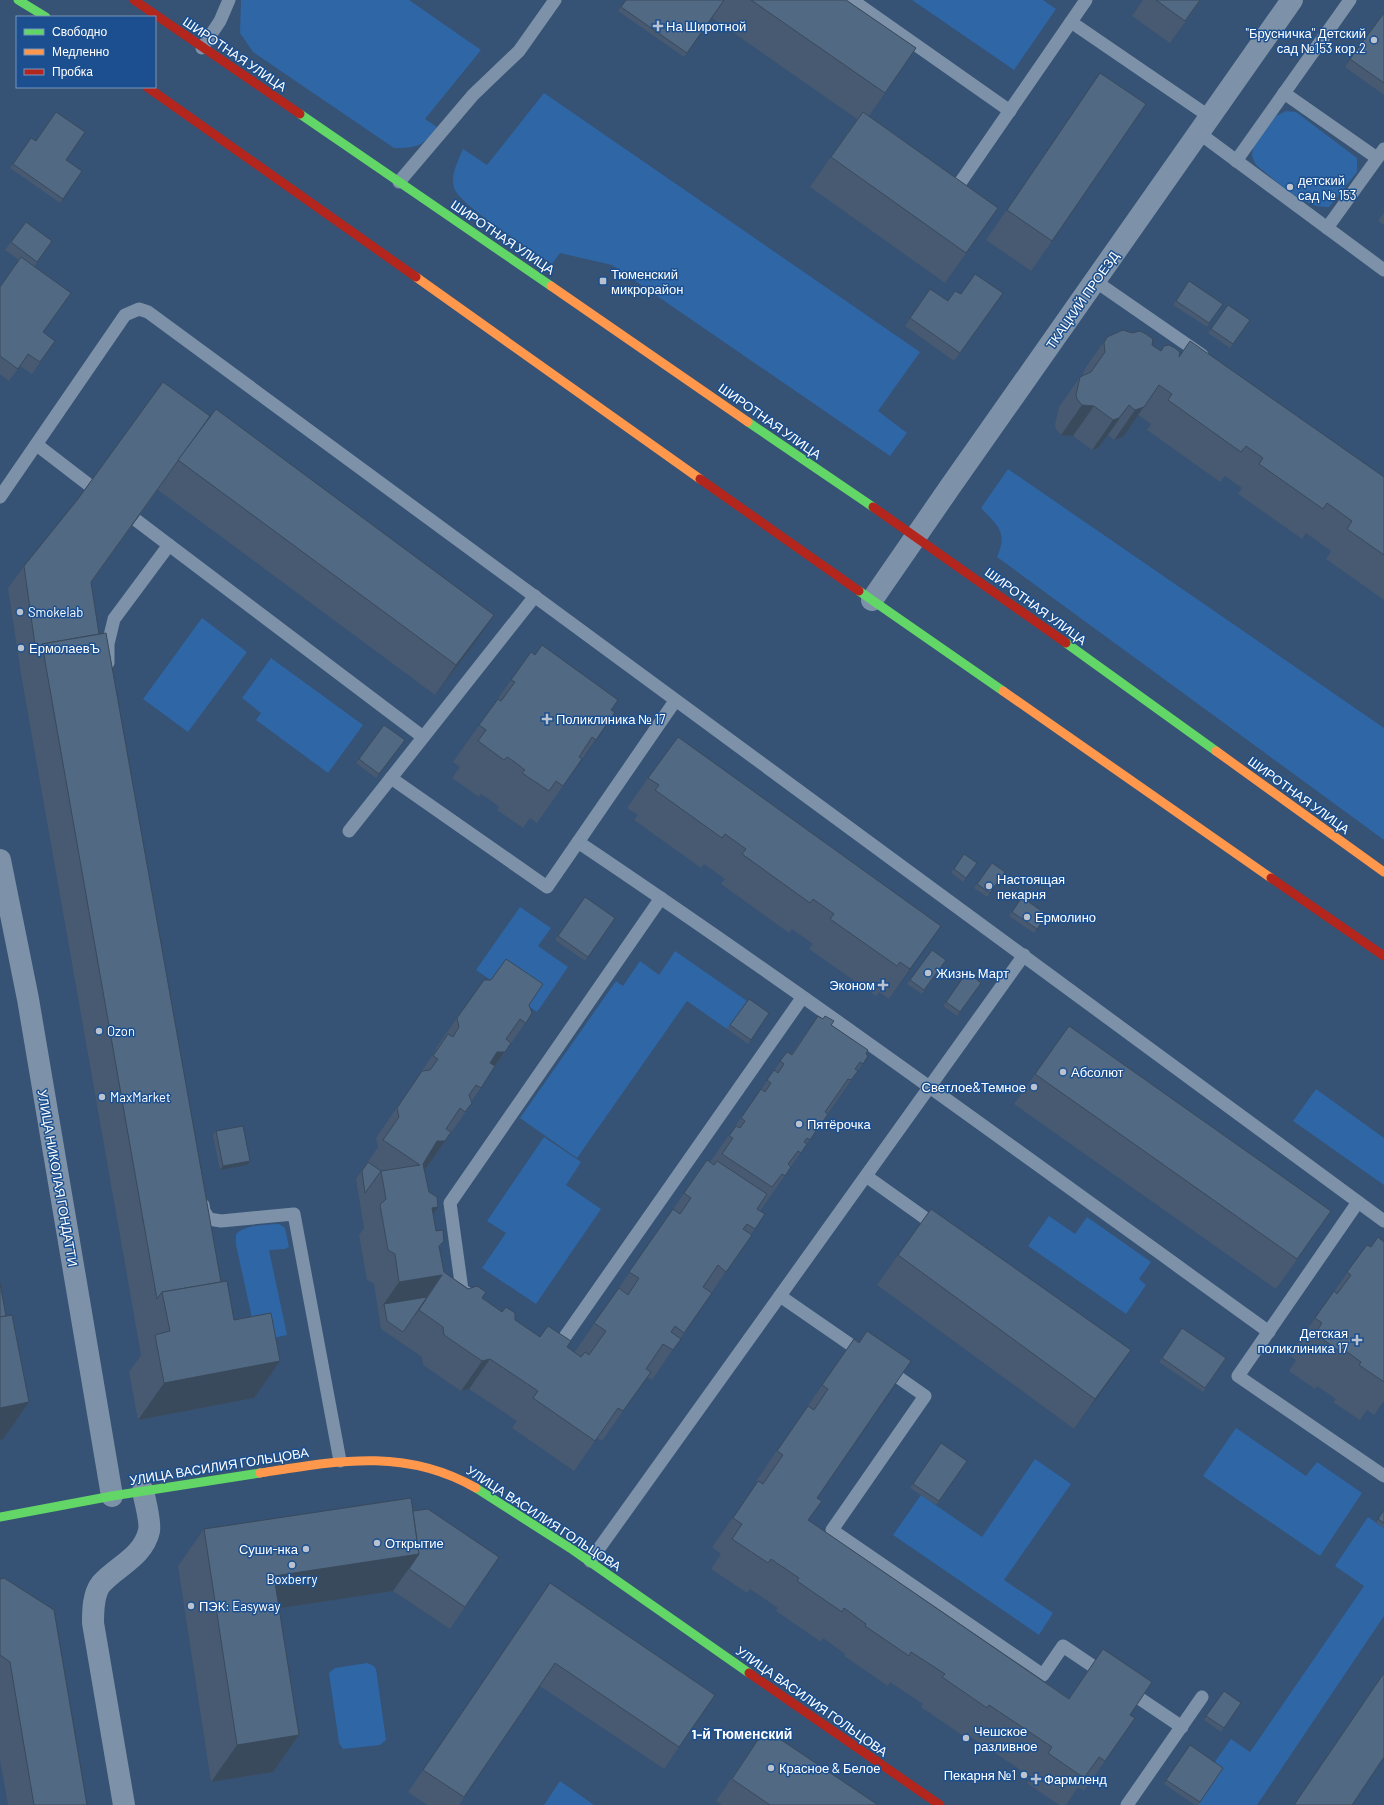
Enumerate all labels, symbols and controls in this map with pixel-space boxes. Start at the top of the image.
street label: ШИРОТНАЯ УЛИЦА [180,13,290,95]
legend [16,16,156,88]
place label: На Широтной [666,18,746,34]
marker: На Широтной [653,21,663,31]
text: Свободно [52,24,107,39]
place label: "Брусничка" Детский сад №153 кор.2 [1246,25,1366,56]
marker: "Брусничка" Детский сад №153 кор.2 [1369,35,1379,45]
text: Медленно [52,44,109,59]
text: Пробка [52,64,93,79]
place label: детский сад № 153 [1298,172,1356,203]
marker: детский сад № 153 [1285,182,1295,192]
street label: ШИРОТНАЯ УЛИЦА [448,196,558,278]
street label: ТКАЦКИЙ ПРОЕЗД [1042,248,1122,352]
place label: Тюменский микрорайон [611,266,683,297]
marker: Тюменский микрорайон [598,276,608,286]
street label: ШИРОТНАЯ УЛИЦА [716,380,825,463]
street label: ШИРОТНАЯ УЛИЦА [982,564,1090,648]
place label: Smokelab [28,604,83,620]
marker: Smokelab [15,607,25,617]
place label: ЕрмолаевЪ [29,640,100,656]
marker: ЕрмолаевЪ [16,643,26,653]
place label: Поликлиника № 17 [556,711,665,727]
marker: Поликлиника № 17 [541,713,553,725]
street label: ШИРОТНАЯ УЛИЦА [1245,753,1353,837]
place label: Настоящая пекарня [997,871,1065,902]
marker: Настоящая пекарня [984,881,994,891]
place label: Ермолино [1035,909,1096,925]
marker: Ермолино [1022,912,1032,922]
place label: Жизнь Март [936,965,1009,981]
marker: Жизнь Март [923,968,933,978]
place label: Эконом [829,977,875,993]
marker: Эконом [878,980,888,990]
place label: Ozon [107,1023,135,1039]
marker: Ozon [94,1026,104,1036]
place label: Абсолют [1071,1064,1124,1080]
marker: Абсолют [1058,1067,1068,1077]
place label: Светлое&Темное [922,1079,1026,1095]
marker: Светлое&Темное [1029,1082,1039,1092]
street label: УЛИЦА НИКОЛАЯ ГОНДАТТИ [35,1088,81,1268]
place label: MaxMarket [110,1089,171,1105]
marker: MaxMarket [97,1092,107,1102]
place label: Пятёрочка [807,1116,871,1132]
marker: Пятёрочка [794,1119,804,1129]
place label: Детская поликлиника 17 [1258,1325,1348,1356]
marker: Детская поликлиника 17 [1351,1334,1363,1346]
street label: УЛИЦА ВАСИЛИЯ ГОЛЬЦОВА [128,1444,310,1488]
street label: УЛИЦА ВАСИЛИЯ ГОЛЬЦОВА [464,1462,625,1574]
place label: Открытие [385,1535,444,1551]
marker: Открытие [372,1538,382,1548]
place label: Суши-нка [239,1541,299,1557]
marker: Суши-нка [301,1544,311,1554]
marker: Boxberry [287,1560,297,1570]
place label: Boxberry [266,1571,318,1587]
place label: ПЭК: Easyway [199,1598,280,1614]
marker: ПЭК: Easyway [186,1601,196,1611]
street label: УЛИЦА ВАСИЛИЯ ГОЛЬЦОВА [733,1642,891,1760]
place label: Чешское разливное [974,1723,1038,1754]
district label: 1-й Тюменский [692,1725,792,1742]
marker: Чешское разливное [961,1733,971,1743]
place label: Красное & Белое [779,1760,880,1776]
marker: Красное & Белое [766,1763,776,1773]
place label: Пекарня №1 [944,1767,1016,1783]
marker: Пекарня №1 [1019,1770,1029,1780]
place label: Фармленд [1044,1771,1107,1787]
marker: Фармленд [1031,1774,1041,1784]

